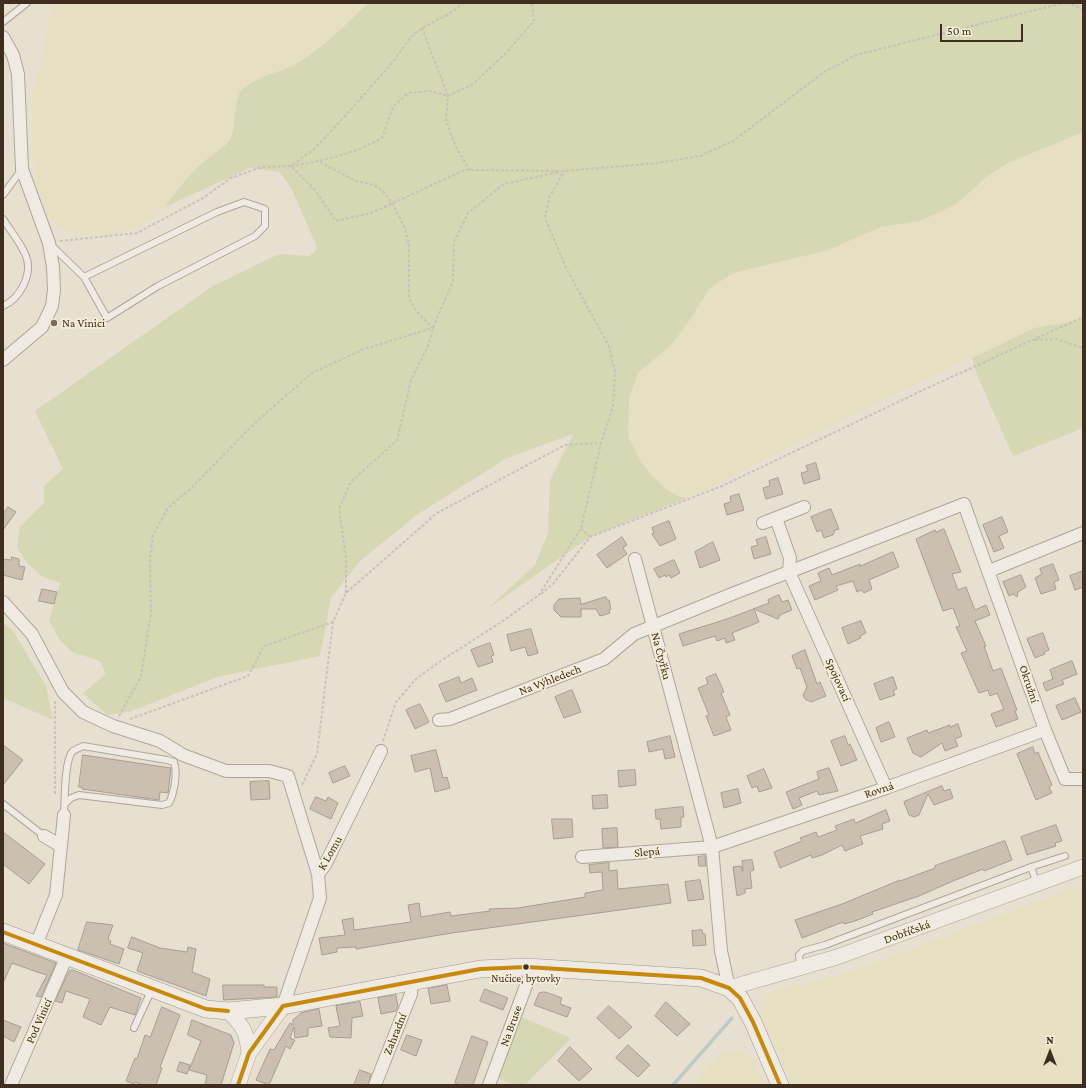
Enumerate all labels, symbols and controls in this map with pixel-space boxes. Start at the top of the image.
scale bar [942,16,1025,42]
text: 50 m [947,24,971,38]
place label: Na Vinici [62,316,105,330]
marker: Na Vinici [49,318,59,328]
street label: Na Čtyřku [648,631,674,681]
street label: Spojovací [822,656,854,704]
street label: Na Výhledech [517,662,583,698]
street label: Okružní [1016,663,1042,705]
street label: Rovná [862,778,896,802]
street label: K Lomu [314,833,346,873]
street label: Slepá [633,844,661,860]
street label: Dobříčská [882,917,932,947]
marker: Nučice, bytovky [521,962,531,972]
place label: Nučice, bytovky [491,972,561,986]
street label: Pod Vinicí [23,996,55,1046]
street label: Na Bruse [497,1003,525,1049]
street label: Zahradní [380,1011,410,1057]
north arrow [1030,1032,1070,1072]
text: N [1046,1034,1054,1046]

